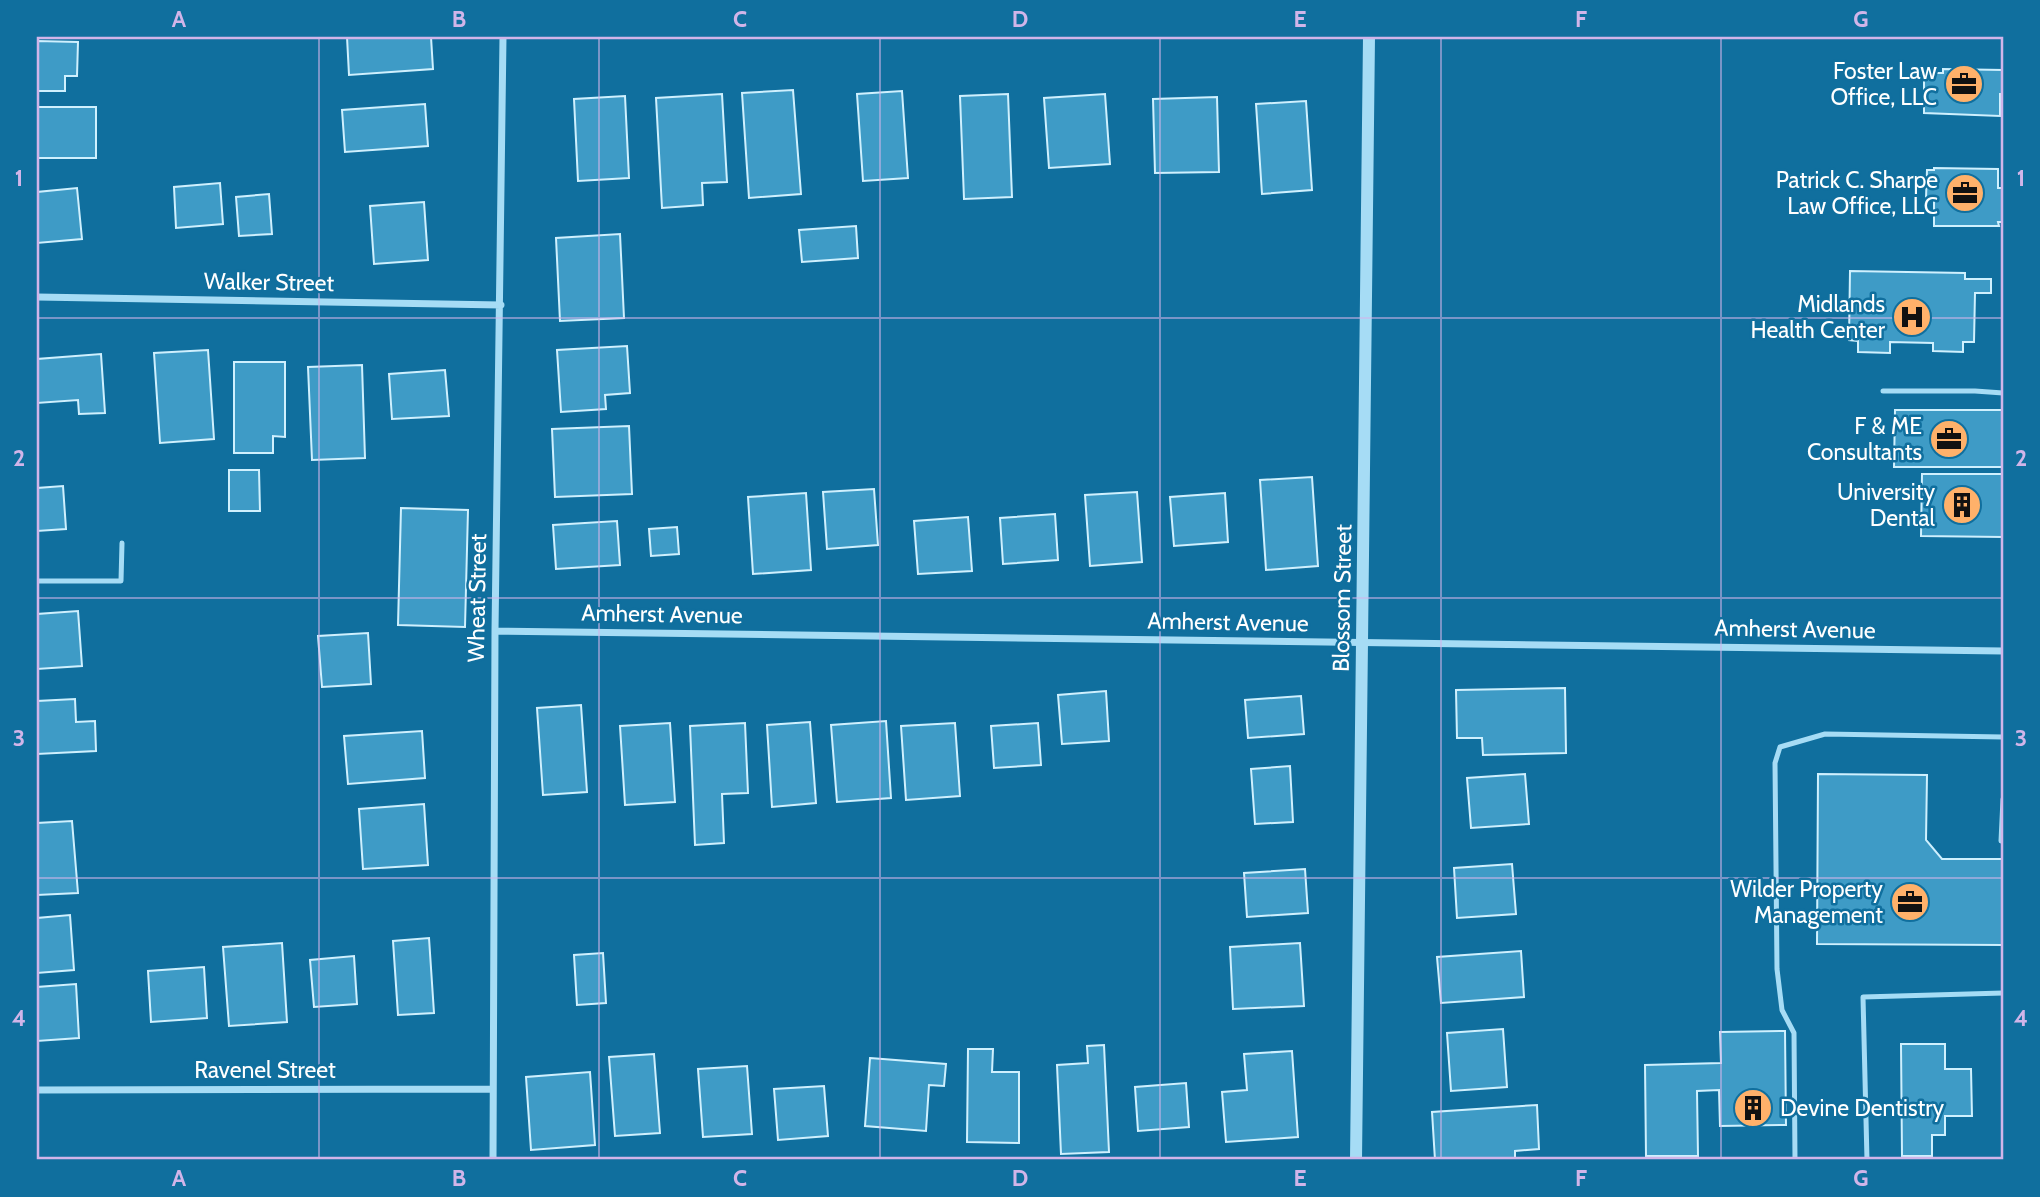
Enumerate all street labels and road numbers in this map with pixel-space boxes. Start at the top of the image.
street label: Walker Street [204,267,335,297]
street label: Blossom Street [1327,524,1357,672]
street label: Wheat Street [462,533,492,663]
street label: Amherst Avenue [581,599,743,629]
street label: Amherst Avenue [1147,607,1309,637]
street label: Amherst Avenue [1714,614,1876,644]
street label: Ravenel Street [194,1056,336,1084]

